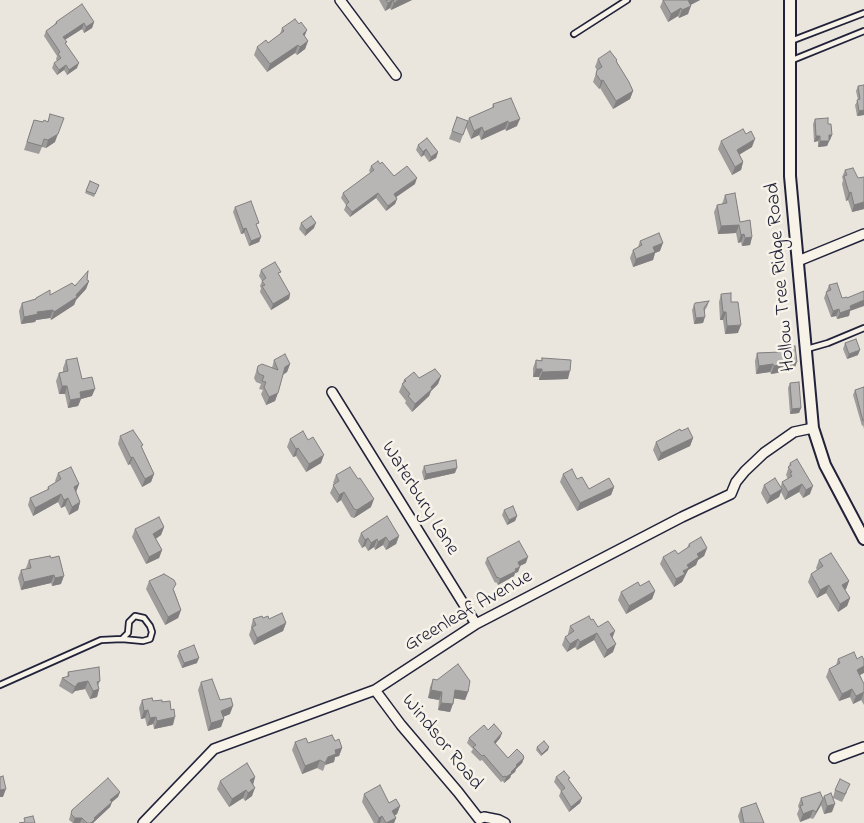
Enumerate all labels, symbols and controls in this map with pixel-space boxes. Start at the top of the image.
street label: Hollow Tree Ridge Road [762,182,802,372]
street label: Waterbury Lane [375,438,463,560]
street label: Greenleaf Avenue [401,566,537,658]
street label: Windsor Road [395,690,487,796]

